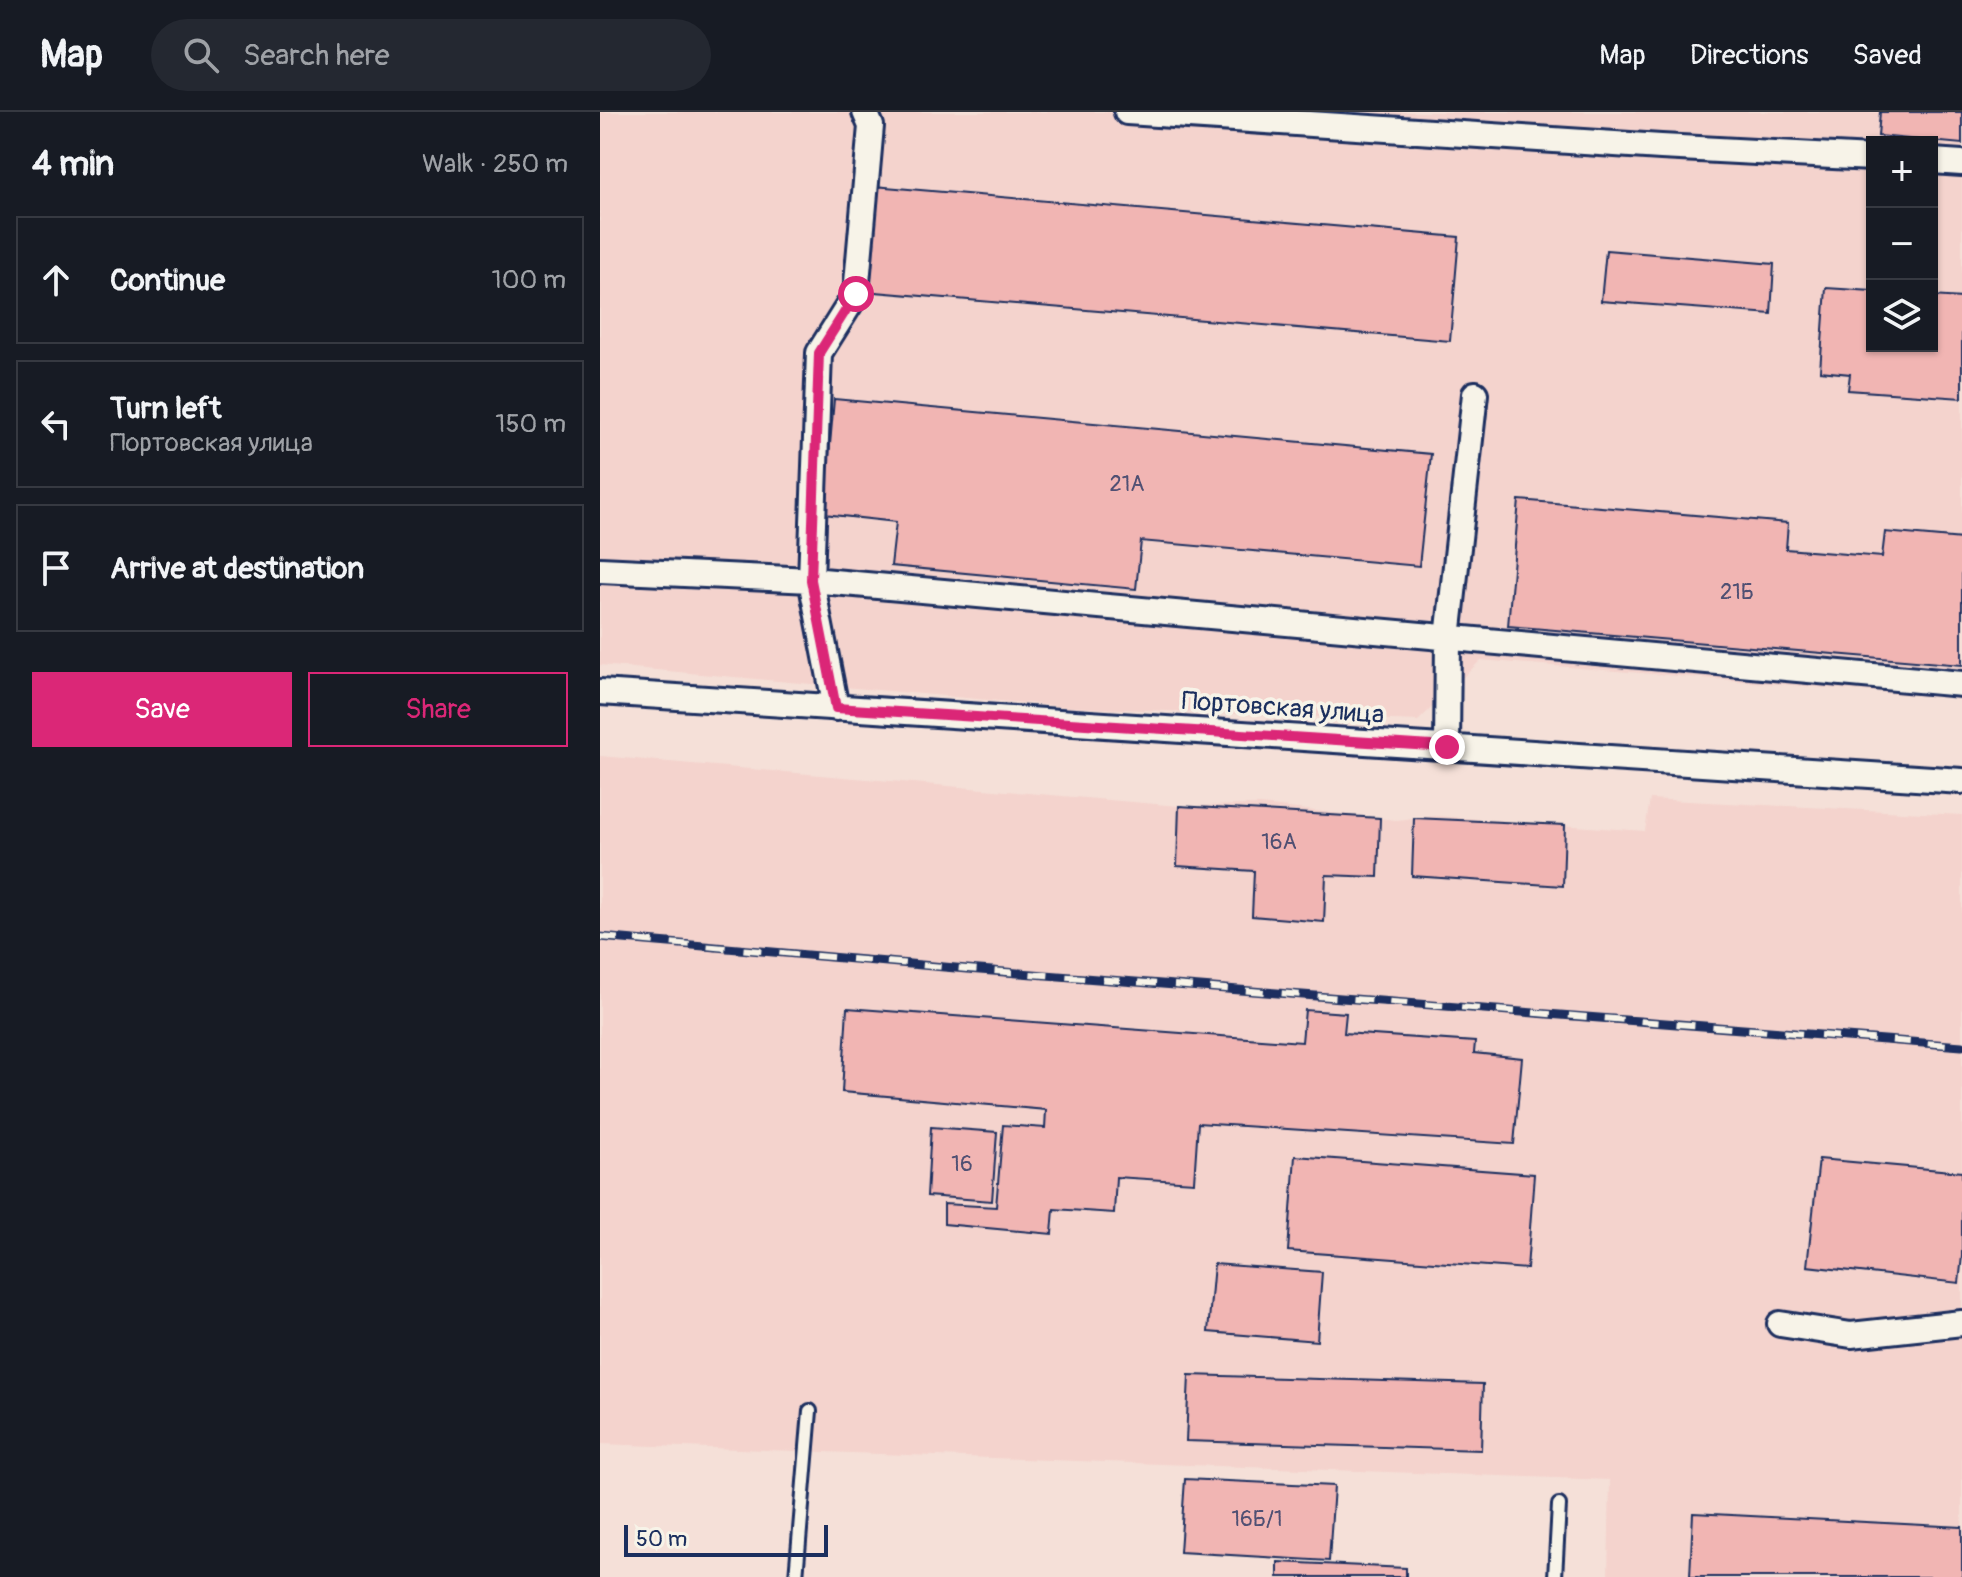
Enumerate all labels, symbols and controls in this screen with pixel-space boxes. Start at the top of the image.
search box [151,19,711,91]
text: Map [40,31,103,79]
icon: search [179,33,223,77]
text: Search here [243,37,390,74]
text: Map [1599,38,1646,73]
text: Directions [1690,38,1809,73]
text: Saved [1853,38,1922,73]
map controls [1866,136,1938,352]
button: + [1866,136,1938,208]
text: 4 min [32,143,114,186]
text: Walk · 250 m [422,148,568,180]
button: − [1866,208,1938,280]
icon: ahead [34,258,78,302]
text: Continue [110,262,225,299]
text: 100 m [492,264,566,296]
route start [838,276,874,312]
button: layers [1866,280,1938,352]
text: Turn left [110,390,221,427]
icon: left [34,402,78,446]
text: 150 m [495,408,566,440]
text: Портовская улица [110,427,313,459]
house number: 21А [1109,470,1145,498]
icon: arrive [34,546,78,590]
text: Arrive at destination [110,550,364,587]
house number: 21Б [1720,578,1754,606]
button: Save [32,672,292,747]
button: Share [308,672,568,747]
street label: Портовская улица [1181,685,1385,731]
route end [1429,729,1465,765]
house number: 16А [1261,828,1297,856]
house number: 16 [951,1150,973,1178]
house number: 16Б/1 [1231,1505,1283,1533]
scale bar [624,1521,828,1557]
text: 50 m [636,1525,687,1553]

